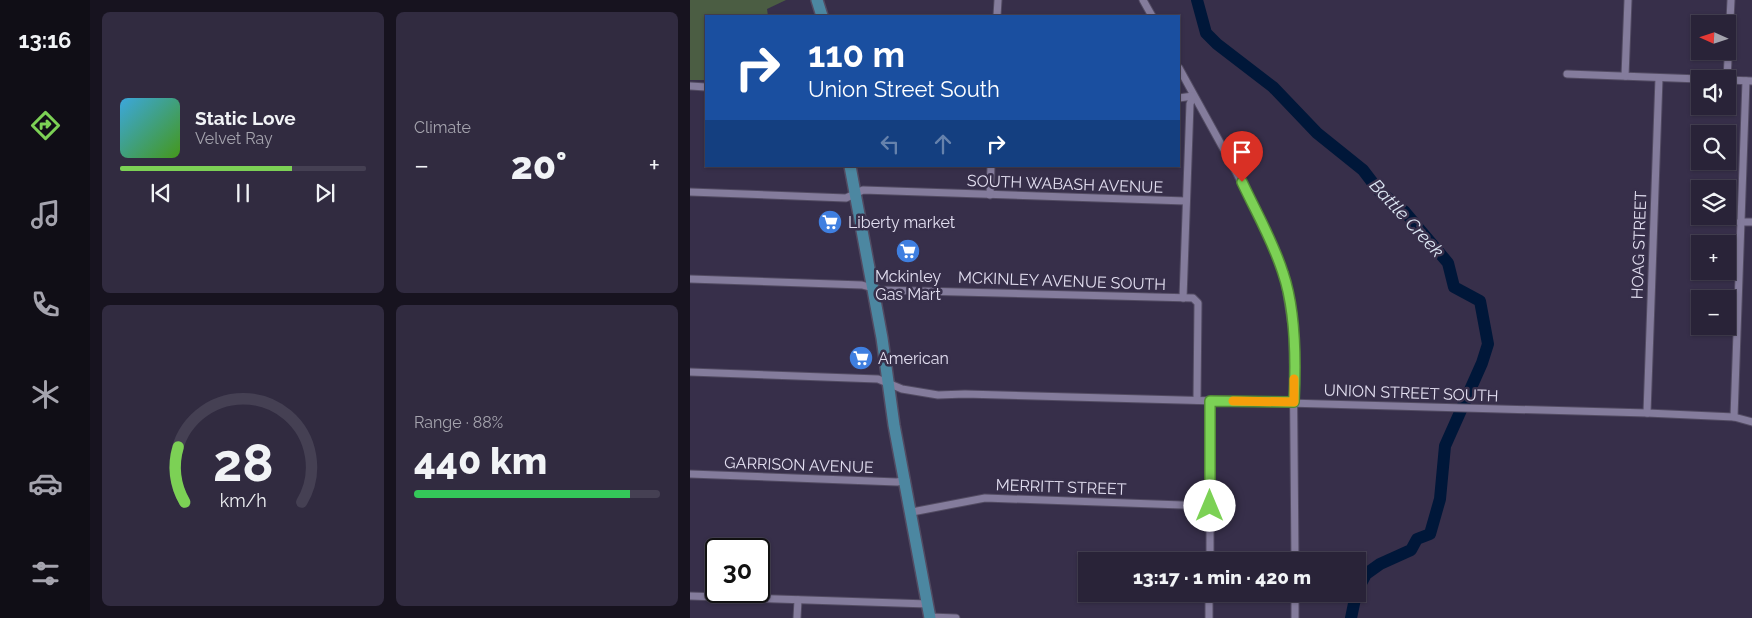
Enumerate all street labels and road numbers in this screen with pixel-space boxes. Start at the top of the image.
street label: SOUTH WABASH AVENUE [967,171,1164,197]
street label: HOAG STREET [1628,190,1650,300]
street label: MCKINLEY AVENUE SOUTH [958,268,1166,294]
street label: UNION STREET SOUTH [1323,380,1499,406]
street label: GARRISON AVENUE [724,453,874,477]
street label: MERRITT STREET [995,475,1127,499]

